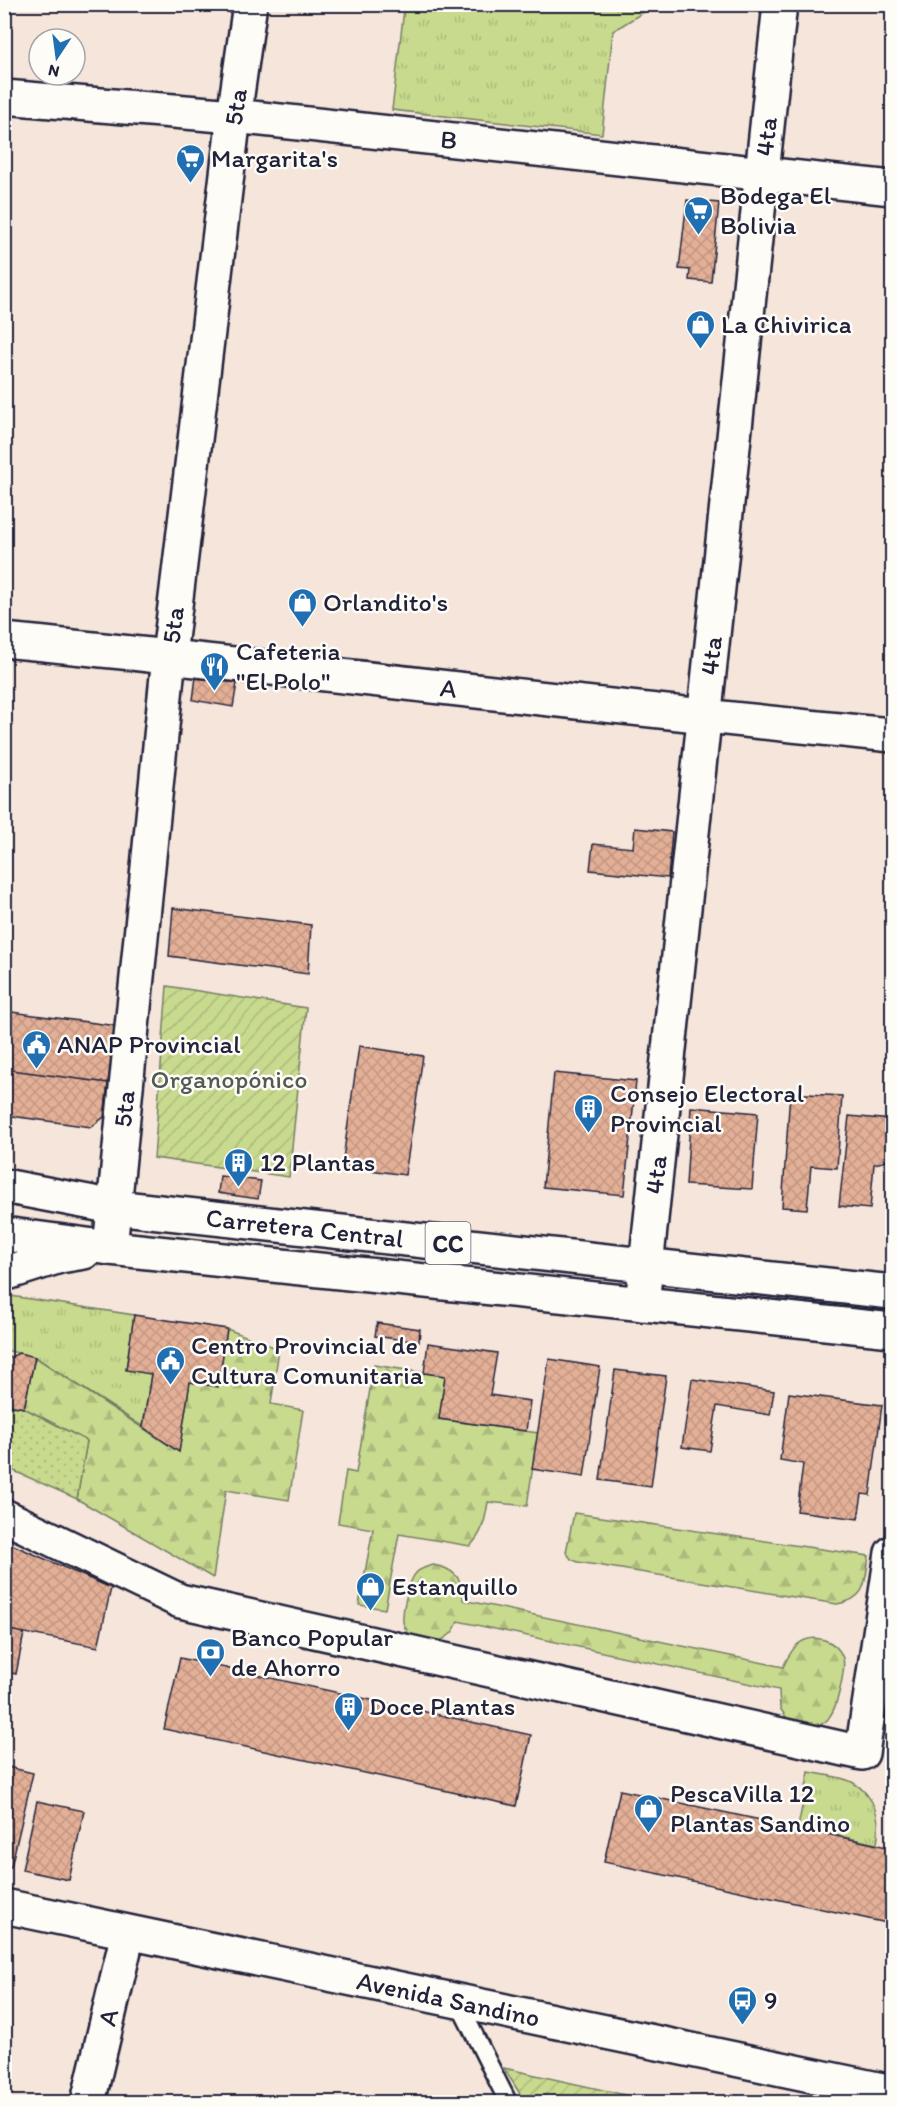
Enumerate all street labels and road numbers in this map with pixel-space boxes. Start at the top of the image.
street label: 5ta [217,86,254,127]
street label: 4ta [748,115,784,158]
street label: B [439,123,459,156]
street label: 5ta [155,604,191,645]
street label: 4ta [693,634,729,677]
street label: A [438,671,459,705]
street label: 5ta [106,1088,142,1129]
street label: 4ta [638,1153,674,1196]
street label: Carretera Central [204,1201,405,1255]
road number: CC [426,1222,470,1264]
street label: Avenida Sandino [354,1964,543,2034]
street label: A [91,2005,126,2029]

